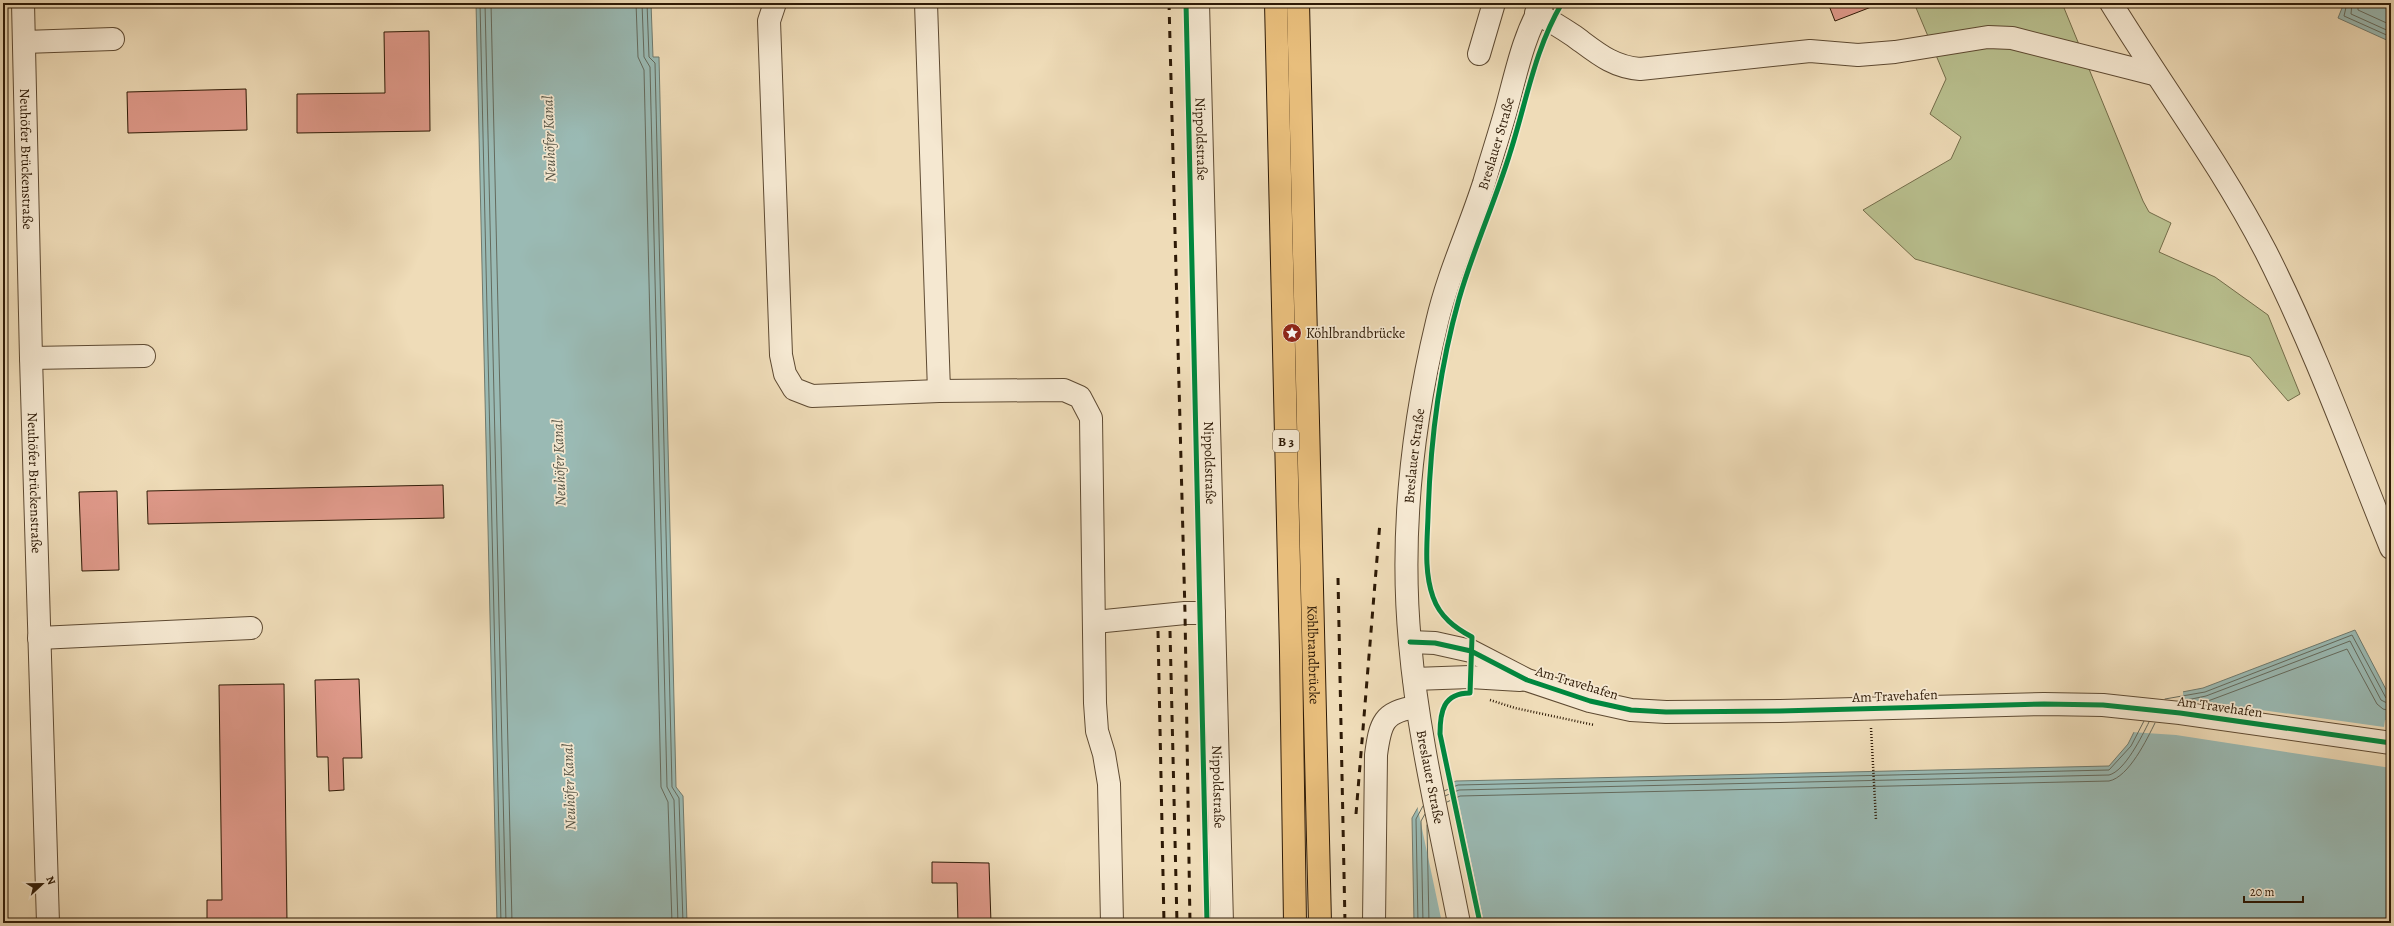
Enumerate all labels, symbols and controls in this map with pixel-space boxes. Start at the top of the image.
street label: Neuhöfer Brückenstraße [15,88,38,230]
water label: Neuhöfer Kanal [537,95,561,183]
street label: Breslauer Straße [1473,95,1519,192]
street label: Nippoldstraße [1191,97,1212,181]
place icon: Köhlbrandbrücke [1281,322,1303,344]
place label: Köhlbrandbrücke [1306,324,1405,343]
street label: Breslauer Straße [1399,407,1429,504]
street label: Neuhöfer Brückenstraße [23,412,46,554]
water label: Neuhöfer Kanal [547,419,571,507]
street label: Nippoldstraße [1199,421,1221,505]
road number: B 3 [1273,430,1299,452]
street label: Köhlbrandbrücke [1303,605,1324,705]
street label: Am Travehafen [1532,661,1621,705]
street label: Am Travehafen [1851,685,1938,707]
street label: Am Travehafen [2175,691,2264,722]
street label: Breslauer Straße [1412,728,1448,826]
water label: Neuhöfer Kanal [557,743,581,831]
street label: Nippoldstraße [1208,745,1229,829]
north arrow [22,864,62,904]
text: N [42,874,59,887]
scale bar [2244,878,2303,904]
text: 20 m [2250,884,2274,900]

